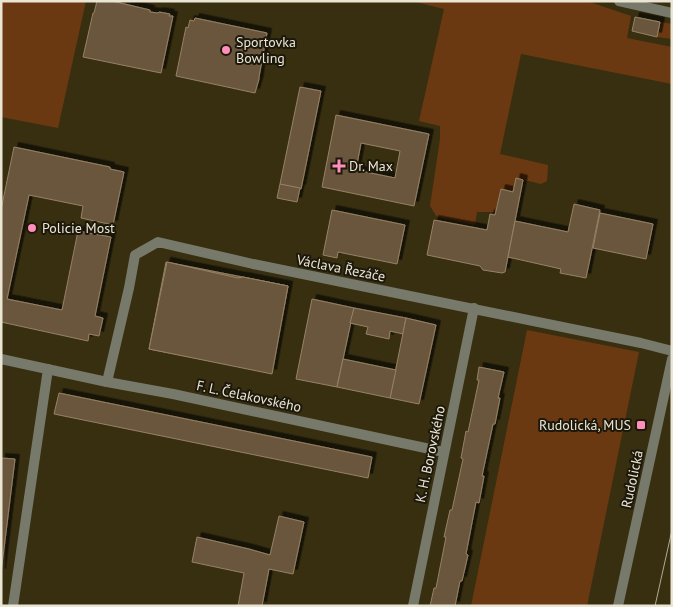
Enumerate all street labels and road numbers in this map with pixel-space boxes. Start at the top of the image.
street label: Václava Řezáče [294,250,387,285]
street label: F. L. Čelakovského [195,376,303,416]
street label: K. H. Borovského [411,404,449,504]
street label: Rudolická [617,448,647,510]

